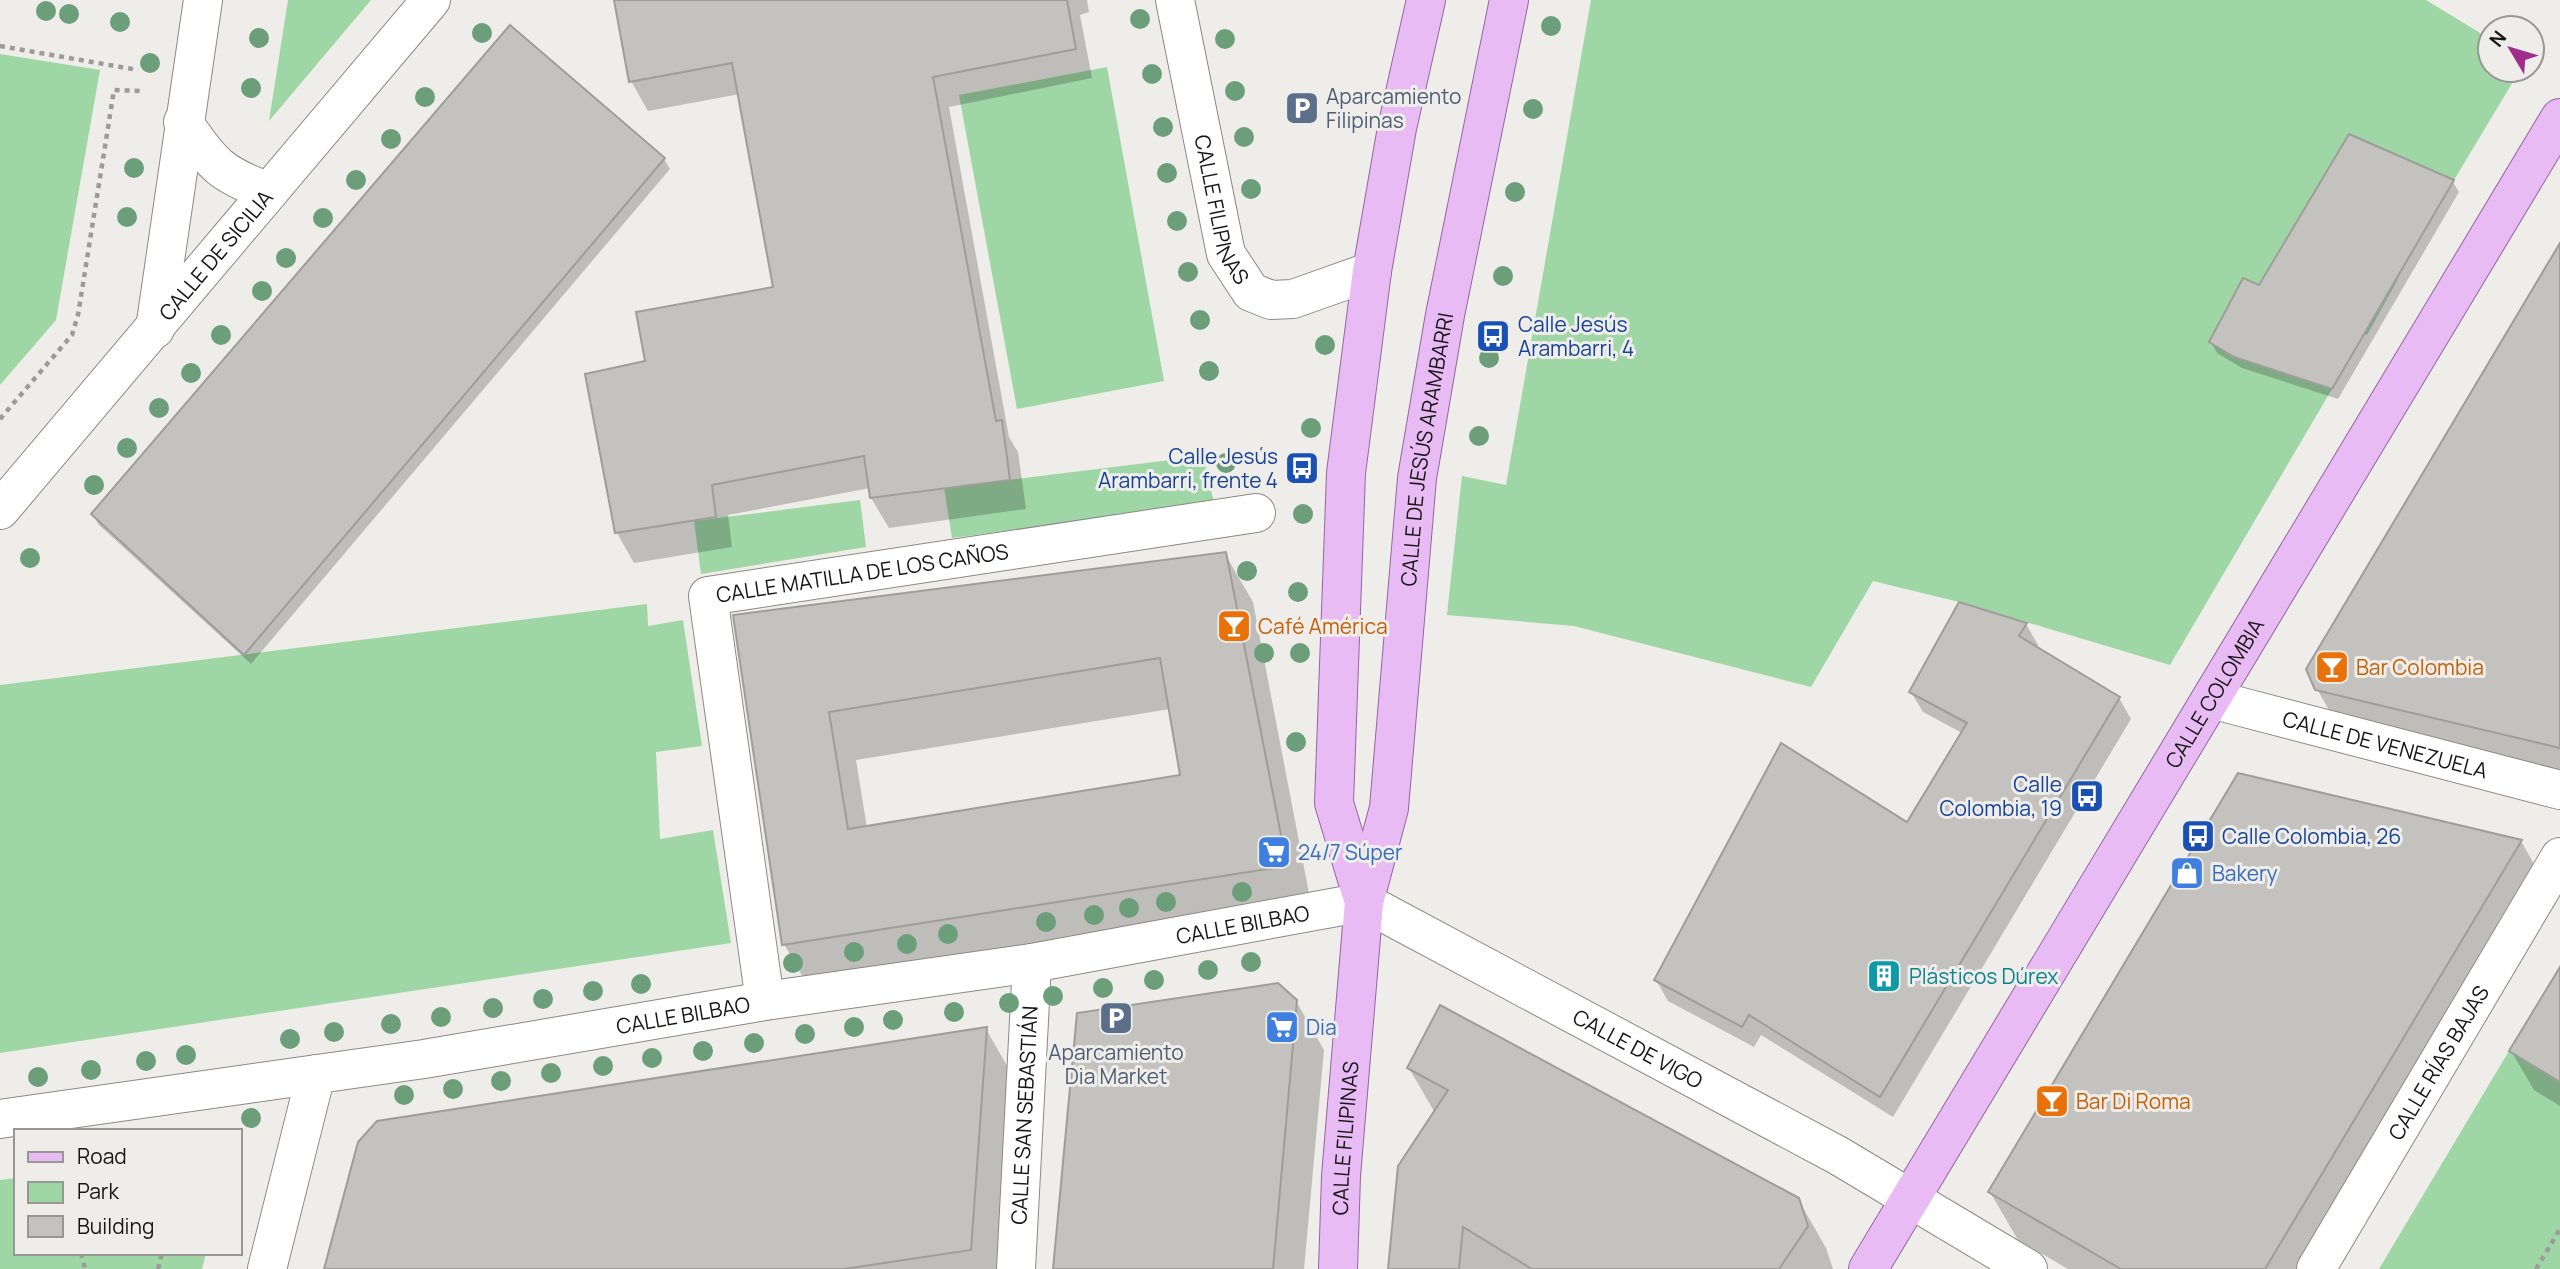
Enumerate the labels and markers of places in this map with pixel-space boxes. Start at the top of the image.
place label: Aparcamiento Filipinas [1326,82,1462,134]
parking icon: Aparcamiento Filipinas [1283,89,1321,127]
place label: Calle Jesús Arambarri, 4 [1518,310,1634,362]
bus stop icon: Calle Jesús Arambarri, 4 [1474,317,1512,355]
place label: Calle Jesús Arambarri, frente 4 [1098,442,1278,494]
bus stop icon: Calle Jesús Arambarri, frente 4 [1283,449,1321,487]
bar icon: Café América [1215,607,1253,645]
place label: Café América [1258,612,1388,640]
bar icon: Bar Colombia [2313,648,2351,686]
place label: Bar Colombia [2356,653,2484,681]
place label: Calle Colombia, 19 [1939,770,2062,822]
bus stop icon: Calle Colombia, 19 [2068,777,2106,815]
bus stop icon: Calle Colombia, 26 [2179,817,2217,855]
place label: Calle Colombia, 26 [2222,822,2401,850]
supermarket icon: 24/7 Súper [1255,833,1293,871]
place label: 24/7 Súper [1298,838,1403,866]
shop icon: Bakery [2168,854,2206,892]
place label: Bakery [2212,859,2278,887]
building icon: Plásticos Dúrex [1865,957,1903,995]
place label: Plásticos Dúrex [1909,962,2058,990]
parking icon: Aparcamiento Dia Market [1097,999,1135,1037]
supermarket icon: Dia [1263,1008,1301,1046]
place label: Dia [1306,1013,1337,1041]
place label: Aparcamiento Dia Market [1048,1038,1184,1090]
bar icon: Bar Di Roma [2033,1082,2071,1120]
place label: Bar Di Roma [2076,1087,2191,1115]

